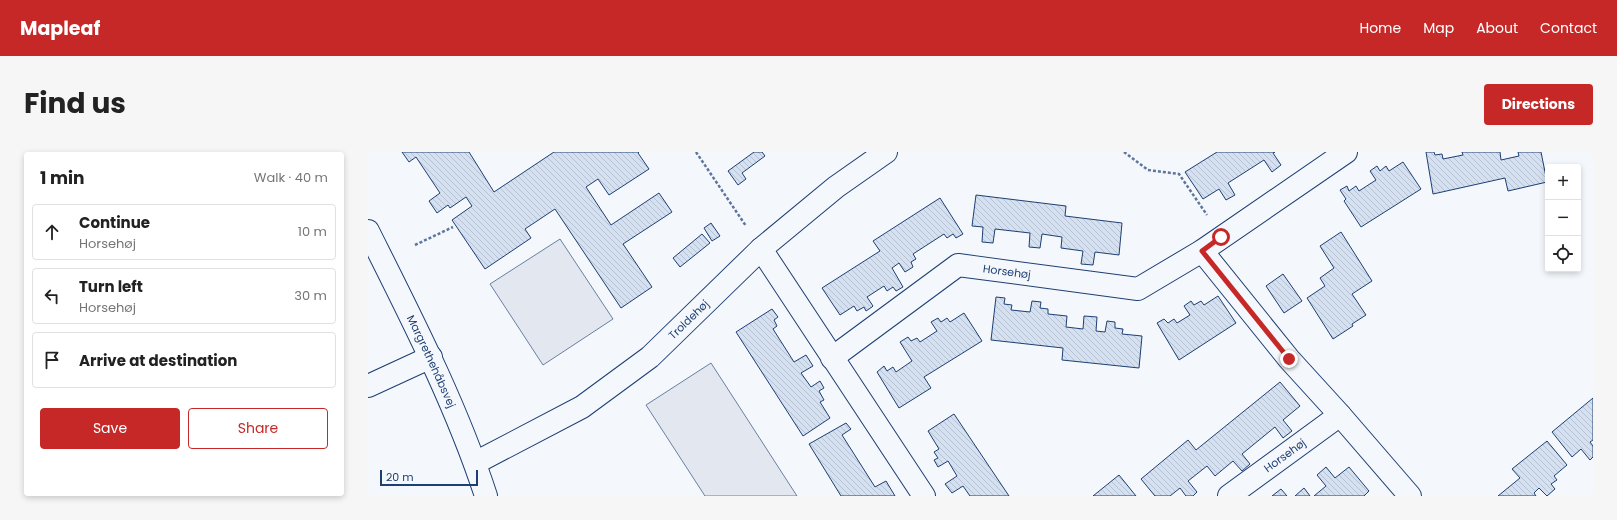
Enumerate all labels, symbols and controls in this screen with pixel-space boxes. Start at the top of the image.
text: Mapleaf [20,15,100,42]
text: Home [1359,18,1401,38]
text: Map [1423,18,1454,38]
text: About [1476,18,1518,38]
text: Contact [1540,18,1597,38]
text: Find us [24,84,126,123]
button: Directions [1484,84,1593,125]
map controls [1545,164,1581,272]
button: + [1545,164,1581,200]
text: 1 min [40,166,84,190]
text: Walk · 40 m [254,168,328,187]
button: − [1545,200,1581,236]
text: Continue [79,212,150,233]
icon: ahead [41,221,63,243]
text: 10 m [298,222,327,241]
route start [1212,228,1230,246]
text: Horsehøj [79,234,136,253]
button: locate [1545,236,1581,272]
street label: Horsehøj [982,260,1032,283]
text: Turn left [79,276,143,297]
icon: left [41,285,63,307]
text: 30 m [294,286,327,305]
street label: Troldehøj [665,296,713,343]
text: Horsehøj [79,298,136,317]
street label: Margrethehåbsvej [403,312,460,411]
icon: arrive [41,349,63,371]
text: Arrive at destination [79,350,237,371]
route end [1280,350,1298,368]
button: Save [40,408,180,449]
button: Share [188,408,328,449]
street label: Horsehøj [1261,435,1309,476]
scale bar [380,468,478,487]
text: 20 m [386,469,414,485]

